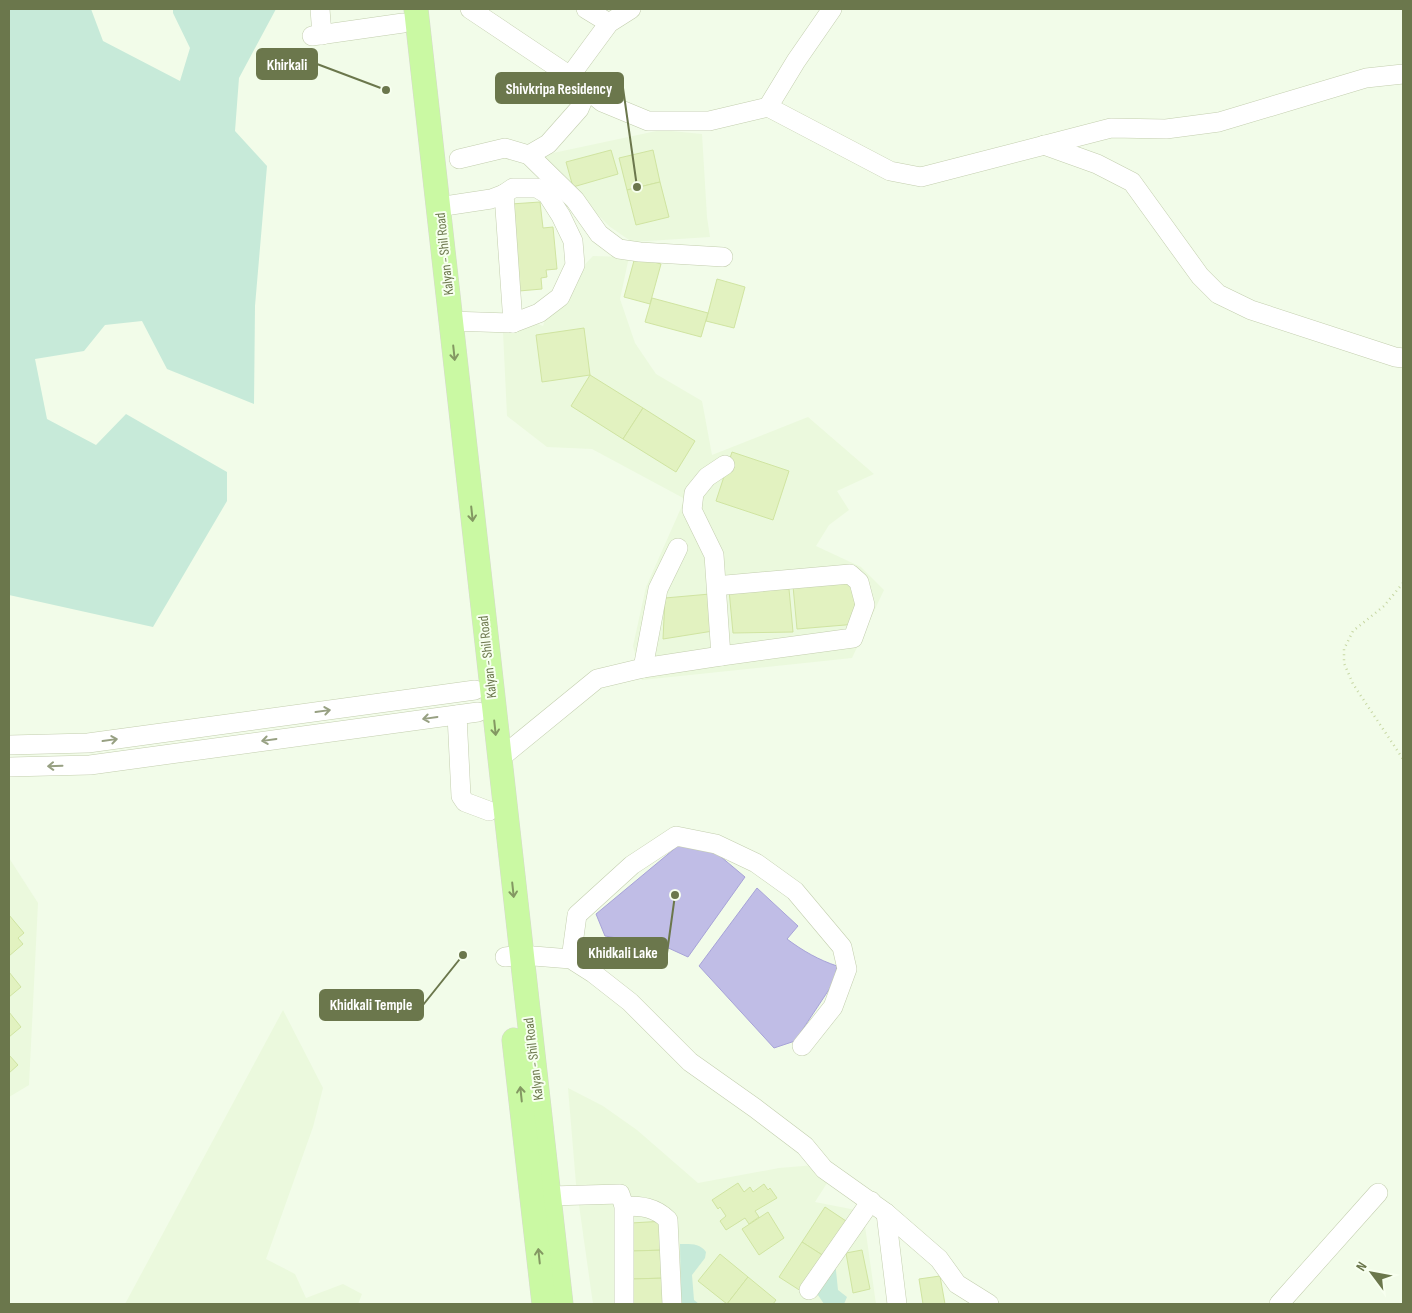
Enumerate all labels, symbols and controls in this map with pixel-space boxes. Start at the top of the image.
callout: Khirkali [257,49,317,79]
text: Khirkali [267,56,307,75]
callout: Shivkripa Residency [496,73,623,103]
text: Shivkripa Residency [506,80,613,99]
street label: Kalyan - Shil Road [432,212,457,296]
one-way arrow [449,345,459,361]
one-way arrow [467,506,477,522]
street label: Kalyan - Shil Road [475,615,500,699]
one-way arrow [314,706,330,716]
one-way arrow [422,713,438,723]
one-way arrow [490,720,500,736]
one-way arrow [101,735,117,745]
one-way arrow [261,736,277,746]
one-way arrow [48,761,64,771]
one-way arrow [508,881,518,897]
callout: Khidkali Lake [578,938,667,968]
text: Khidkali Lake [588,944,658,963]
callout: Khidkali Temple [320,990,423,1020]
text: Khidkali Temple [330,996,412,1015]
street label: Kalyan - Shil Road [520,1016,547,1101]
one-way arrow [516,1087,526,1103]
one-way arrow [534,1248,544,1264]
north arrow [1347,1248,1397,1298]
text: N [1352,1259,1371,1274]

